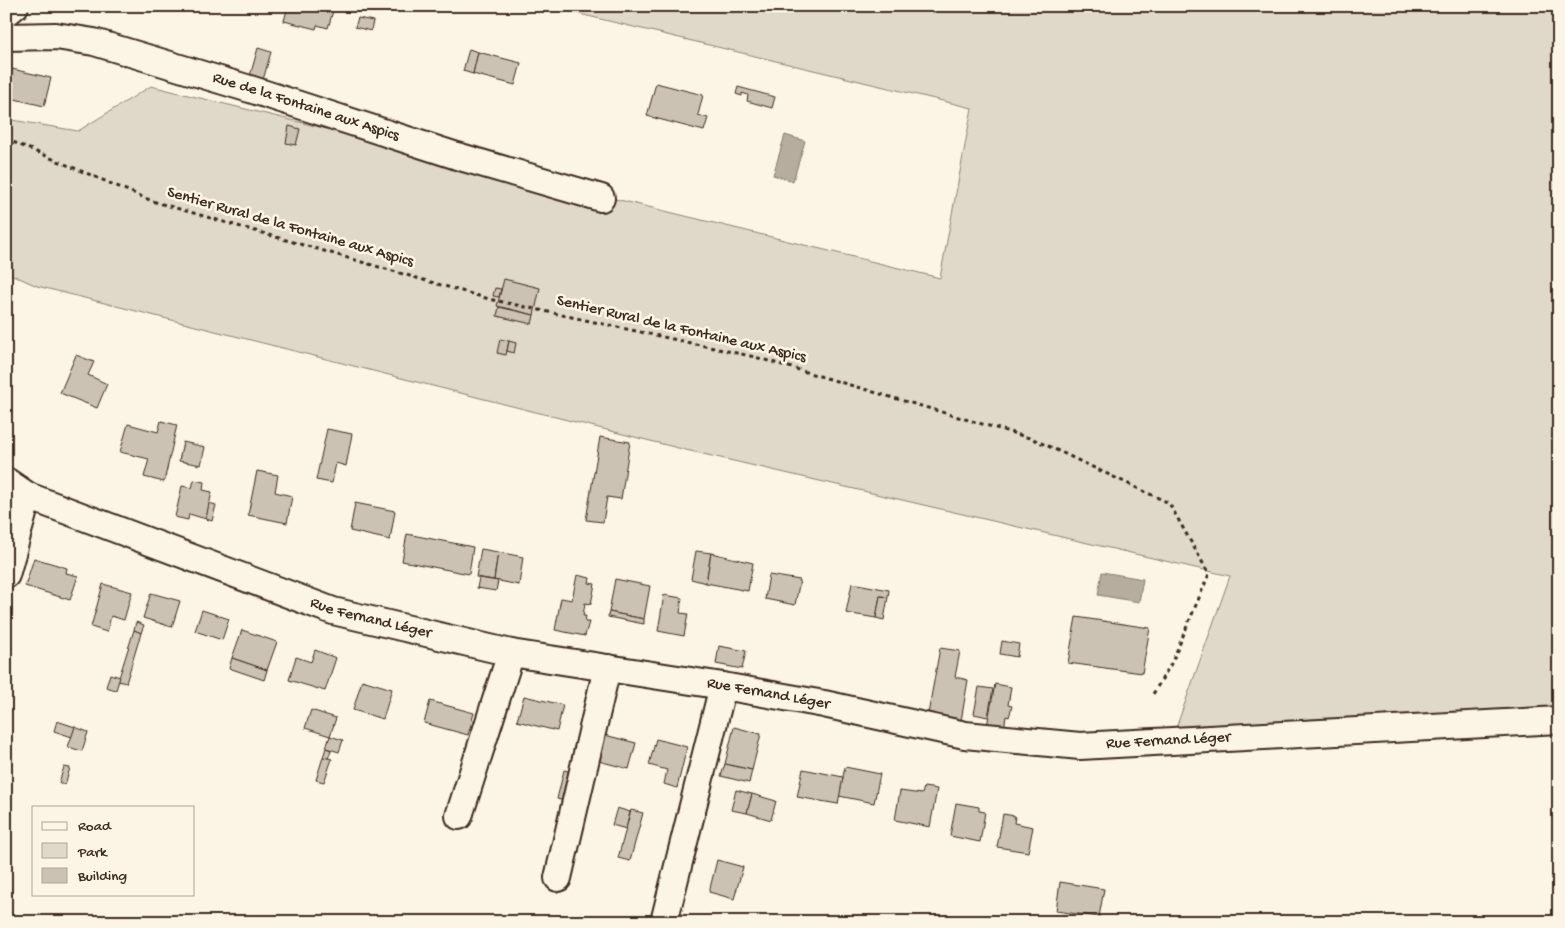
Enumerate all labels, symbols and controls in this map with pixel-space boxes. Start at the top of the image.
street label: Rue de la Fontaine aux Aspics [210,69,402,146]
street label: Sentier Rural de la Fontaine aux Aspics [165,184,417,273]
street label: Sentier Rural de la Fontaine aux Aspics [554,292,809,368]
street label: Rue Fernand Léger [307,594,434,644]
street label: Rue Fernand Léger [705,674,833,715]
street label: Rue Fernand Léger [1106,728,1232,754]
legend [32,806,195,896]
text: Road [78,818,112,836]
text: Park [77,844,108,862]
text: Building [77,868,127,886]

